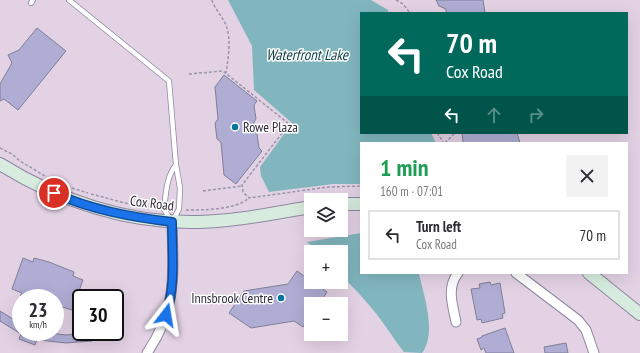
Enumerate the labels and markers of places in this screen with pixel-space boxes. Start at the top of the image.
place label: Rowe Plaza [243,118,298,136]
marker: Rowe Plaza [230,122,240,132]
pin [37,176,71,210]
place label: Innsbrook Centre [191,289,273,307]
marker: Innsbrook Centre [276,293,286,303]

